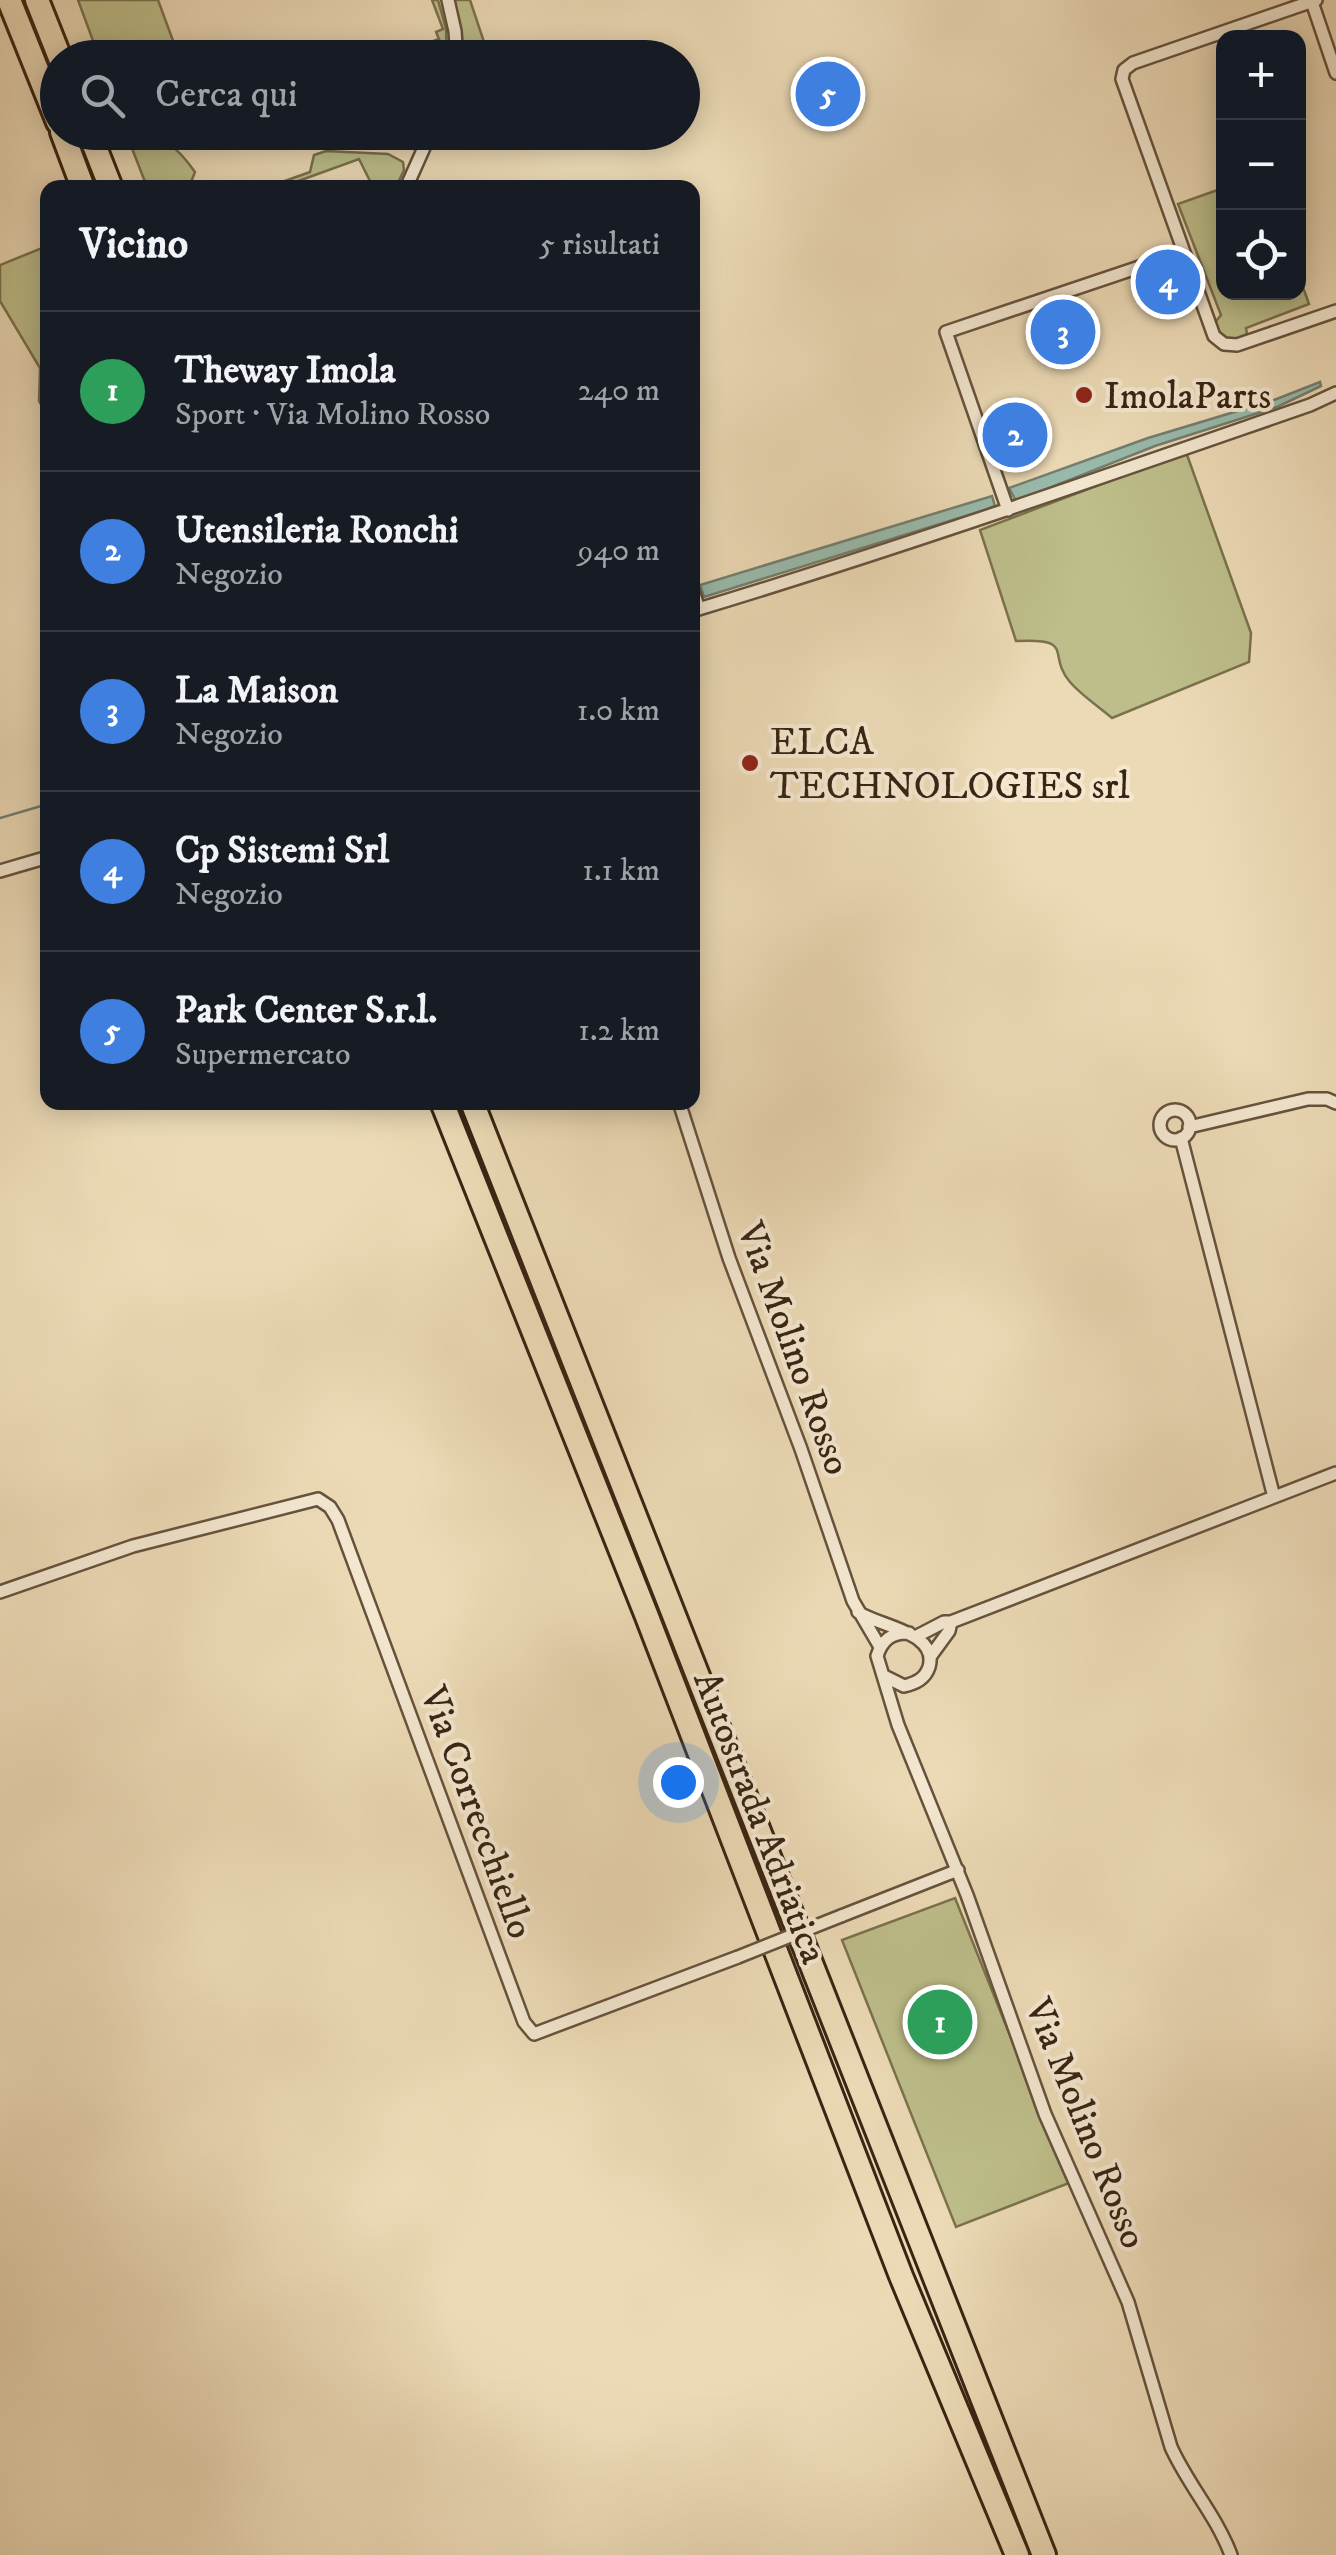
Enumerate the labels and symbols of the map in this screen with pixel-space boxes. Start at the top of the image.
pin: 5 [796,56,860,132]
pin: 4 [1136,244,1200,320]
pin: 3 [1030,294,1096,370]
place label: ImolaParts [1104,373,1271,421]
marker: ImolaParts [1073,384,1095,406]
pin: 2 [982,398,1048,472]
place label: ELCA TECHNOLOGIES srl [770,719,1130,811]
marker: ELCA TECHNOLOGIES srl [739,752,761,774]
street label: Via Molino Rosso [725,1215,861,1482]
street label: Autostrada Adriatica [681,1665,837,1971]
street label: Via Correcchiello [408,1679,544,1945]
your location [653,1757,704,1808]
pin: 1 [908,1984,972,2060]
street label: Via Molino Rosso [1013,1991,1157,2256]

